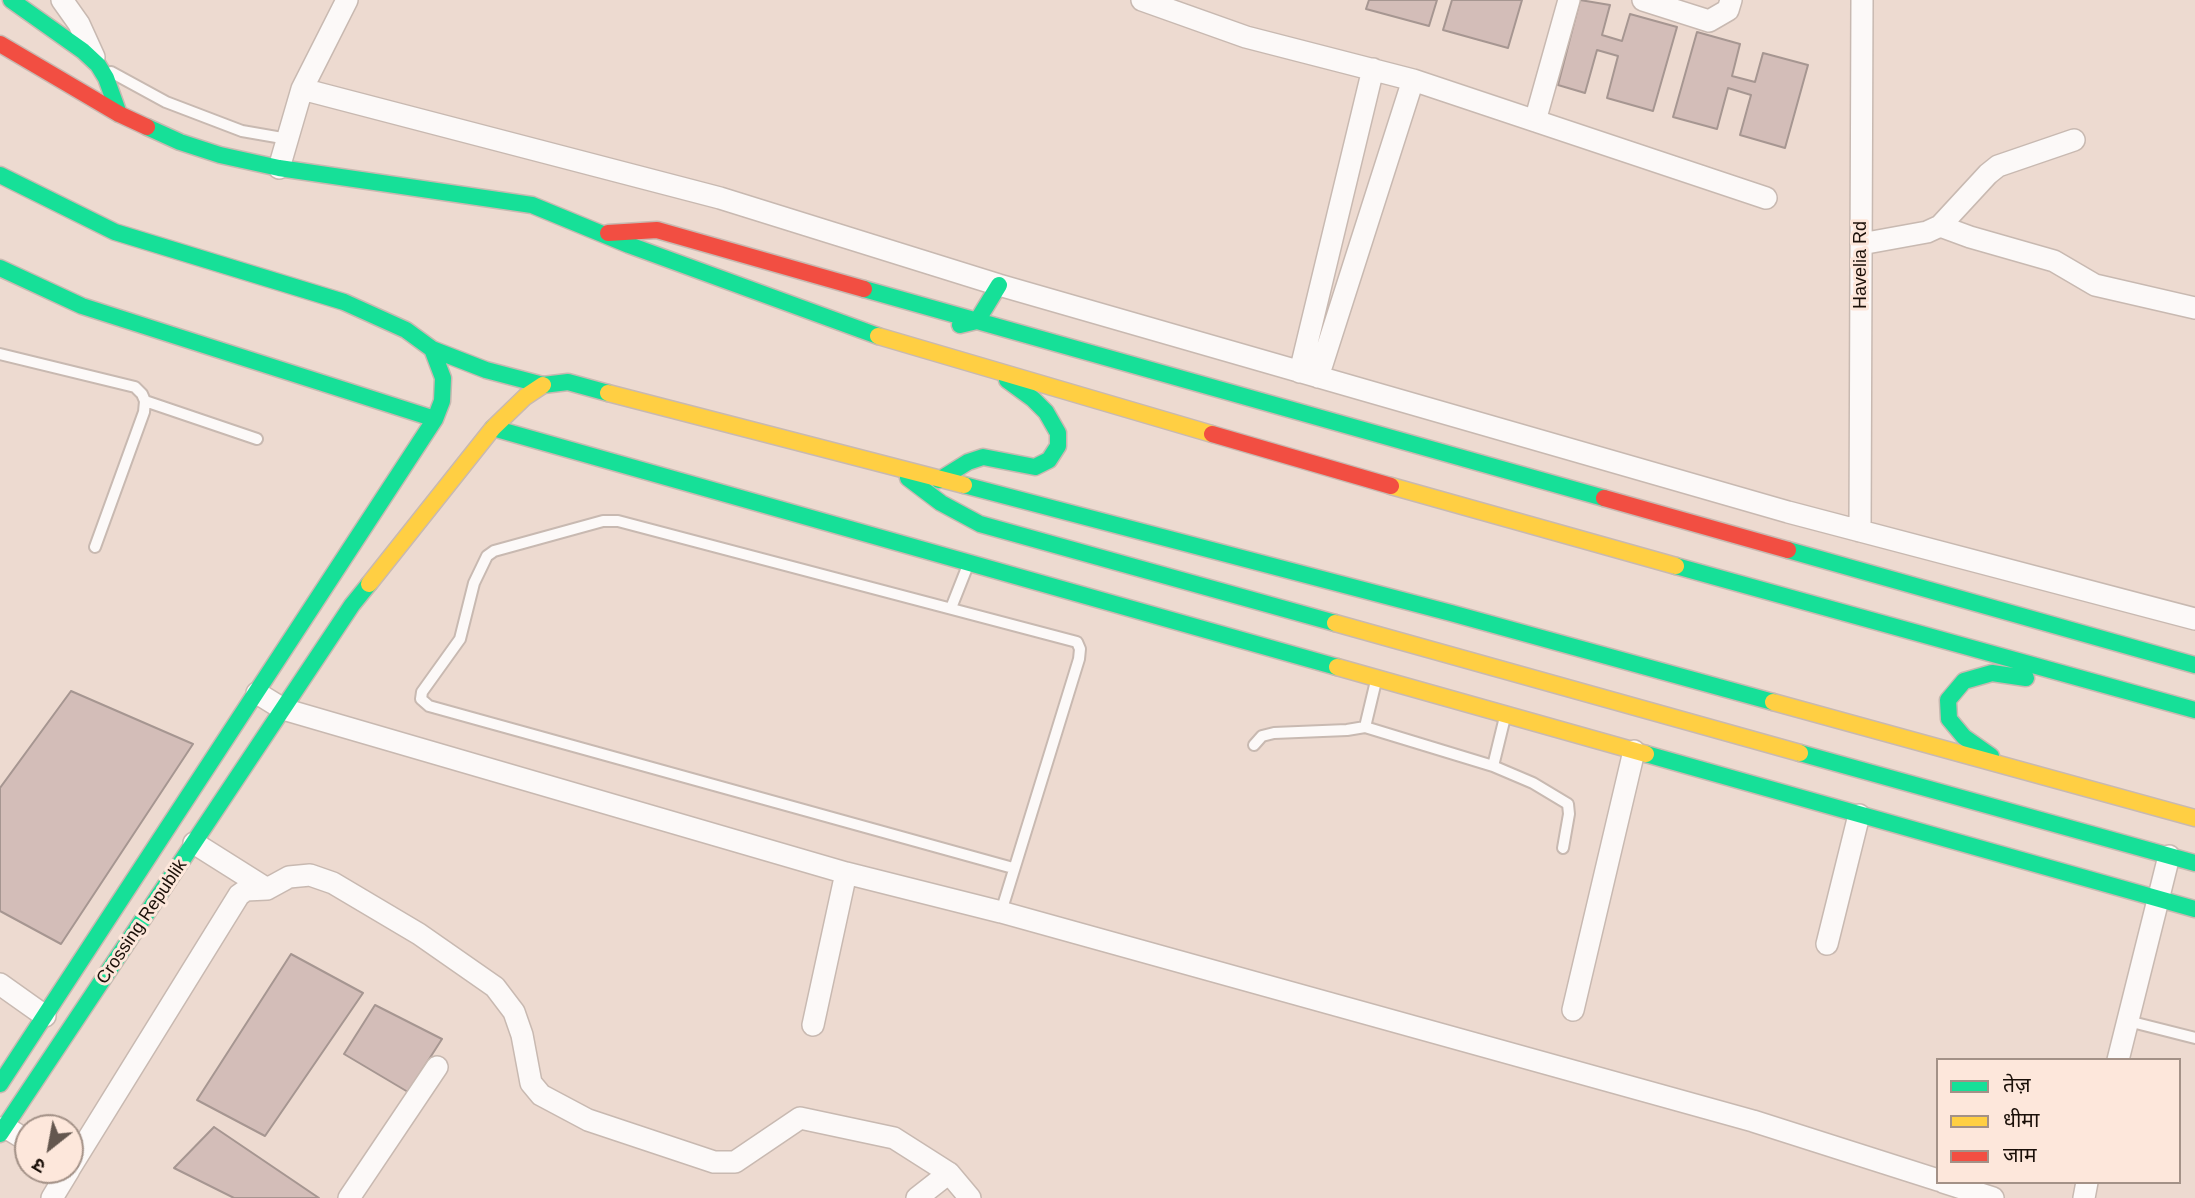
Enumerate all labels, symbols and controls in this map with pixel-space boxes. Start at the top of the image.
street label: Havelia Rd [1850,221,1872,309]
street label: Crossing Republik [92,855,192,989]
legend [1936,1058,2181,1184]
text: तेज़ [2003,1073,2031,1096]
text: धीमा [2003,1108,2039,1131]
north arrow [14,1114,84,1184]
text: जाम [2003,1143,2037,1166]
text: उ [29,1154,49,1178]

